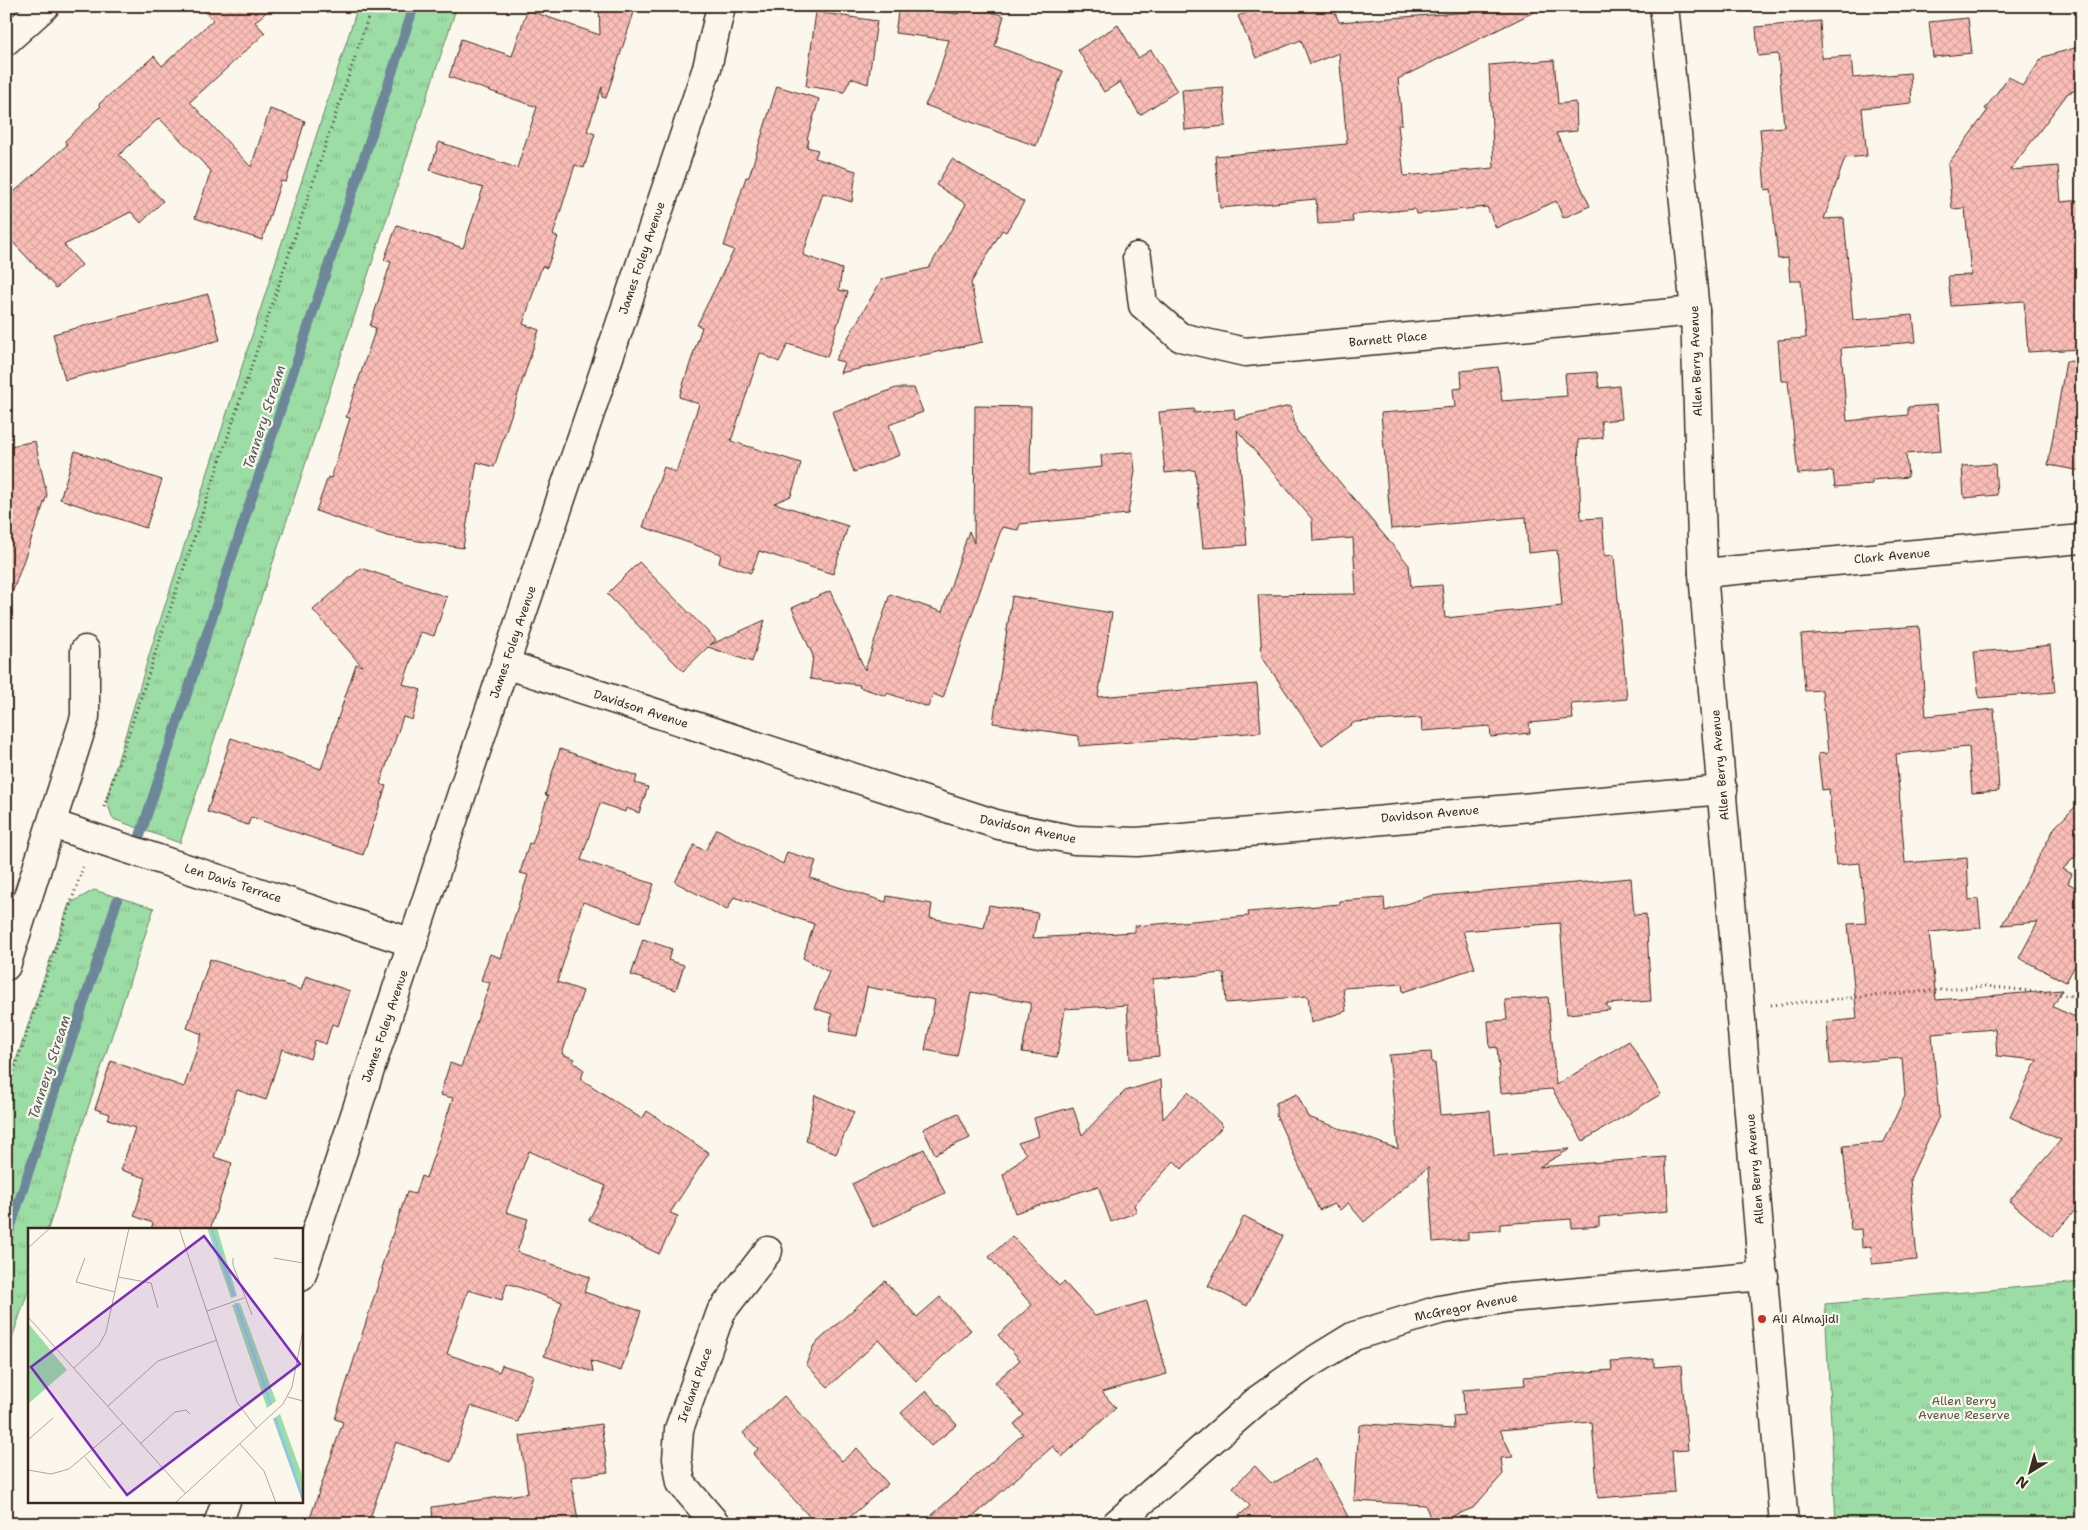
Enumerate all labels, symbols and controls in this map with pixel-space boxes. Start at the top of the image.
street label: James Foley Avenue [615,199,669,317]
street label: Allen Berry Avenue [1686,305,1706,417]
street label: Barnett Place [1348,328,1428,350]
water label: Tannery Stream [239,362,289,472]
street label: Clark Avenue [1853,545,1931,567]
street label: James Foley Avenue [486,583,540,701]
street label: Davidson Avenue [592,686,691,732]
street label: Allen Berry Avenue [1707,709,1733,821]
street label: Davidson Avenue [1380,802,1480,826]
street label: Davidson Avenue [978,811,1078,847]
street label: Len Davis Terrace [182,860,284,906]
street label: James Foley Avenue [358,967,412,1085]
water label: Tannery Stream [24,1012,74,1122]
street label: Allen Berry Avenue [1742,1113,1768,1225]
inset map [28,1228,302,1502]
street label: McGregor Avenue [1413,1289,1519,1325]
place label: Ali Almajidi [1772,1311,1839,1327]
marker: Ali Almajidi [1756,1313,1768,1325]
street label: Ireland Place [674,1345,716,1425]
park label: Allen Berry Avenue Reserve [1918,1393,2010,1423]
north arrow [2006,1448,2056,1498]
text: N [2012,1472,2032,1493]

